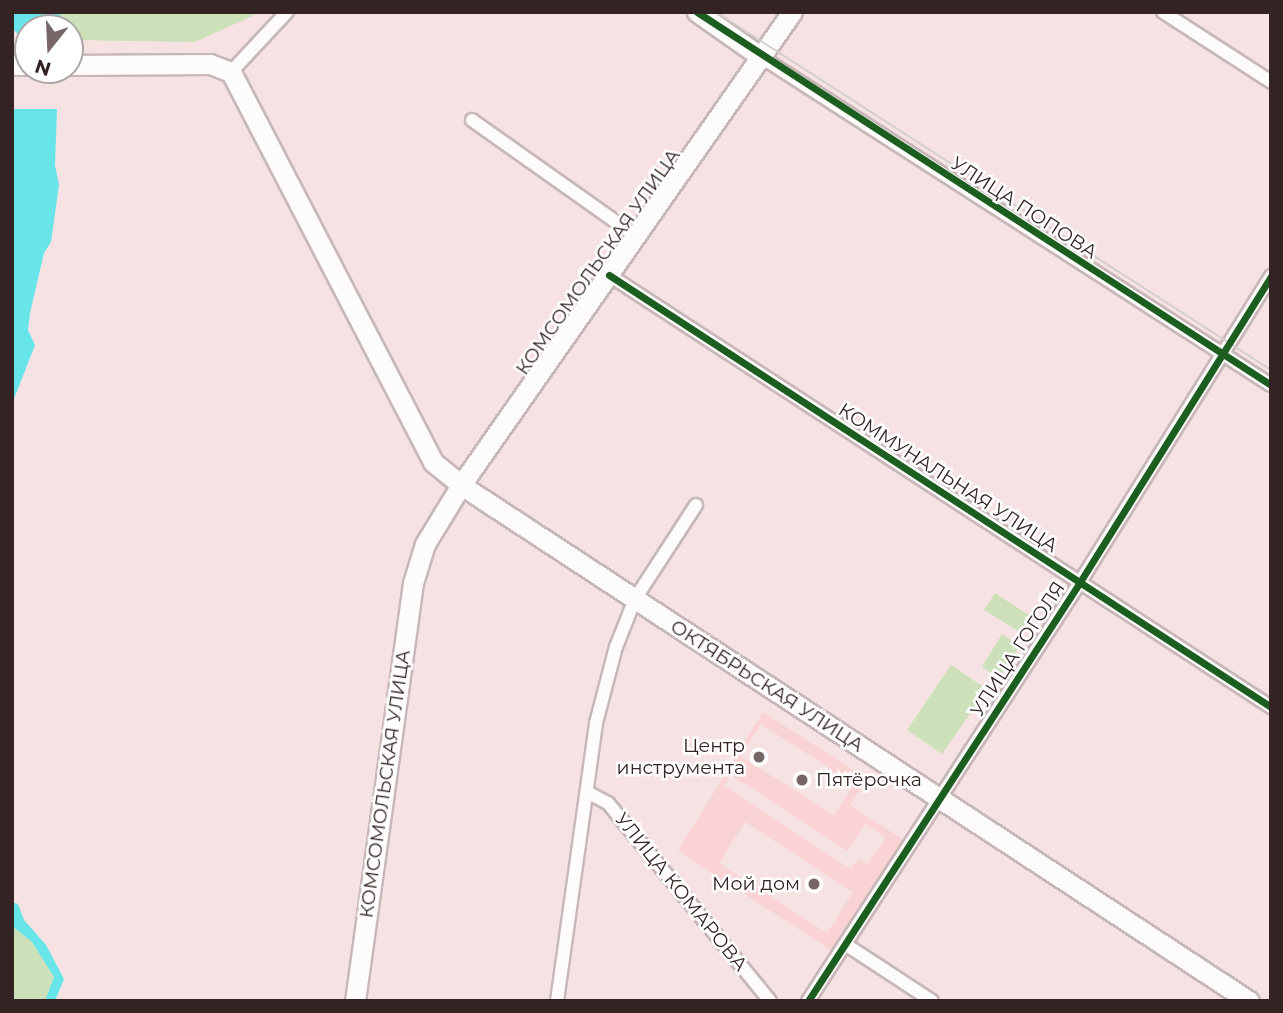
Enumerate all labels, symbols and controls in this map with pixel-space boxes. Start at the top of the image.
north arrow [14,14,84,84]
text: N [32,54,54,81]
street label: КОМСОМОЛЬСКАЯ УЛИЦА [511,145,685,379]
street label: УЛИЦА ПОПОВА [947,152,1101,264]
street label: КОММУНАЛЬНАЯ УЛИЦА [834,398,1062,558]
street label: УЛИЦА ГОГОЛЯ [966,577,1070,721]
street label: ОКТЯБРЬСКАЯ УЛИЦА [666,615,868,757]
street label: КОМСОМОЛЬСКАЯ УЛИЦА [355,648,415,920]
place label: Центр инструмента [617,735,745,779]
marker: Центр инструмента [751,749,767,765]
place label: Пятёрочка [816,769,922,791]
marker: Пятёрочка [794,772,810,788]
street label: УЛИЦА КОМАРОВА [610,808,752,976]
place label: Мой дом [712,873,800,895]
marker: Мой дом [806,876,822,892]

